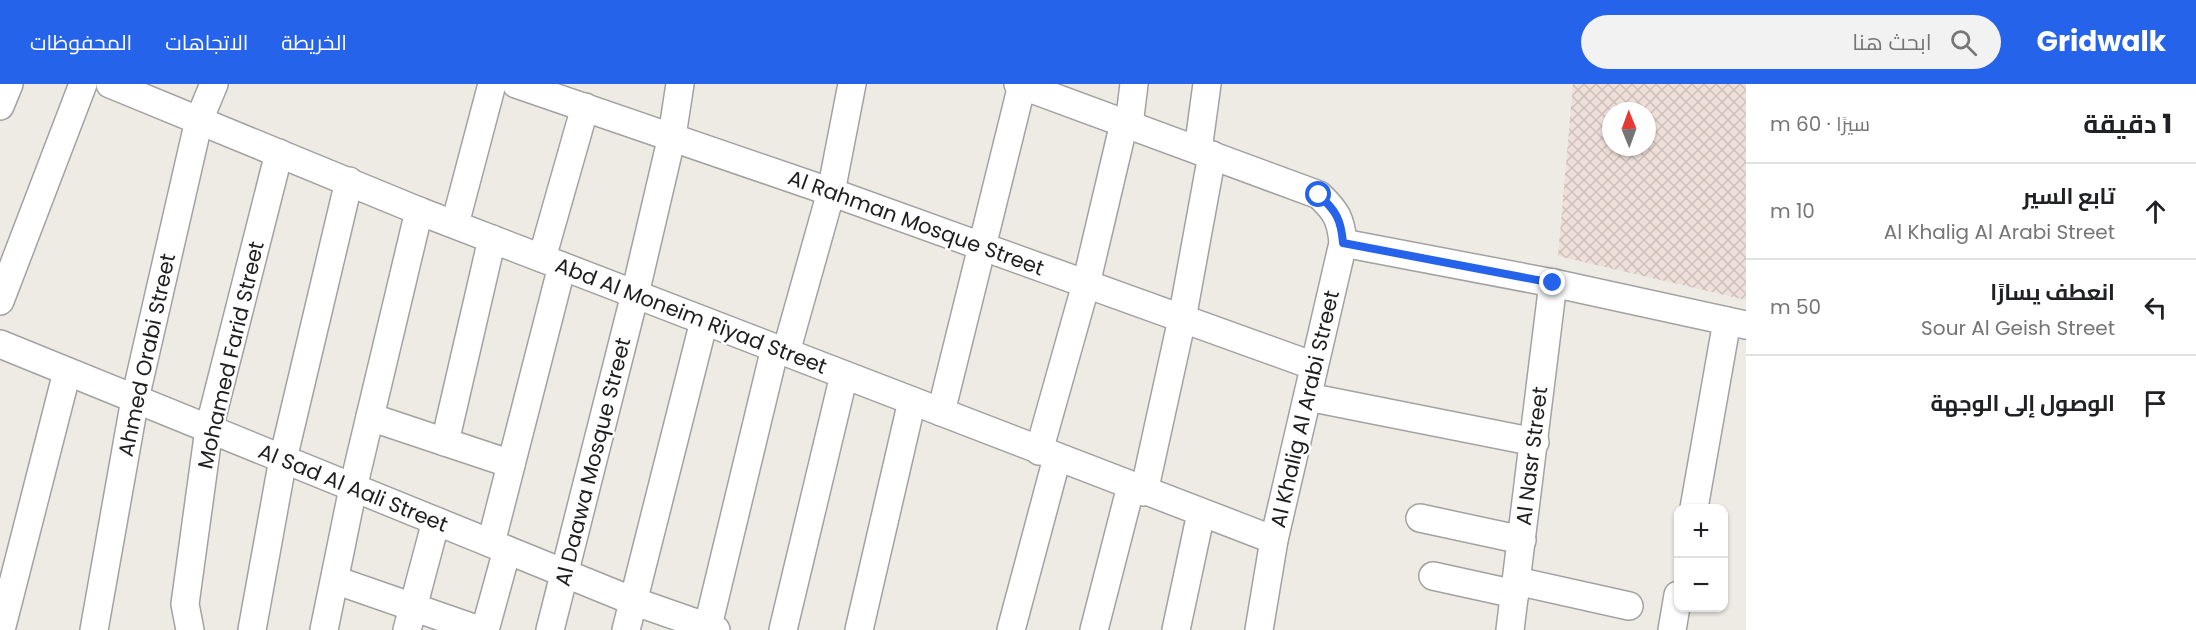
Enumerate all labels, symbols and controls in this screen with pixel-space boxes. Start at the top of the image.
search box [1581,15,2001,69]
text: Gridwalk [2037,22,2166,61]
icon: search [1947,26,1980,59]
text: ابحث هنا [1852,27,1932,58]
text: المحفوظات [30,28,132,57]
text: الاتجاهات [165,28,248,57]
text: الخريطة [281,28,347,57]
north arrow [1602,102,1656,156]
text: 1 دقيقة [2083,106,2172,142]
text: سيرًا · 60 m [1770,110,1870,138]
street label: Al Rahman Mosque Street [784,163,1048,282]
route start [1305,181,1331,207]
text: تابع السير [2023,181,2115,212]
icon: ahead [2139,195,2172,228]
text: 10 m [1770,197,1815,225]
text: Al Khalig Al Arabi Street [1884,218,2115,246]
street label: Mohamed Farid Street [190,238,271,472]
street label: Abd Al Moneim Riyad Street [551,250,831,381]
street label: Ahmed Orabi Street [111,251,182,459]
route end [1539,269,1565,295]
text: انعطف يسارًا [1990,277,2115,308]
street label: Al Khalig Al Arabi Street [1263,287,1346,530]
icon: left [2139,291,2172,324]
text: 50 m [1770,293,1821,321]
text: Sour Al Geish Street [1921,314,2115,342]
street label: Al Daawa Mosque Street [548,334,637,589]
street label: Al Nasr Street [1509,385,1554,527]
icon: arrive [2139,387,2172,420]
text: الوصول إلى الوجهة [1930,388,2115,419]
street label: Al Sad Al Aali Street [254,436,452,539]
map controls [1674,504,1728,612]
button: + [1674,504,1728,558]
button: − [1674,558,1728,612]

